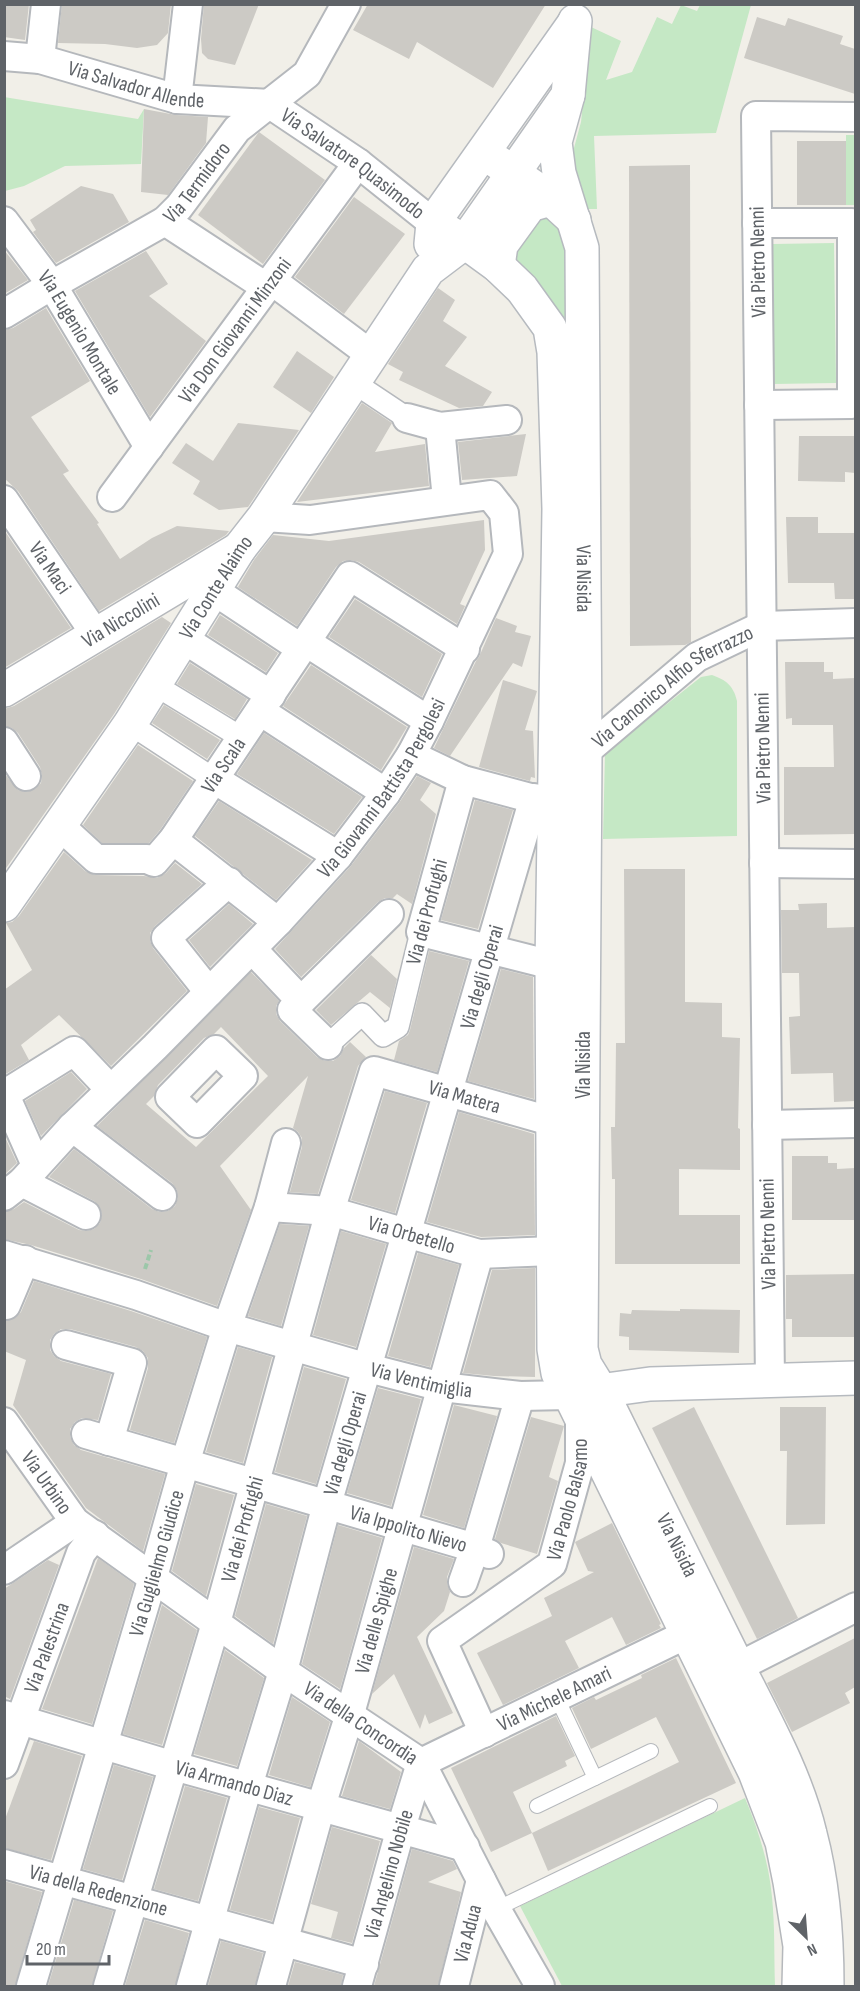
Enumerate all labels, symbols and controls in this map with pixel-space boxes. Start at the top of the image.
street label: Via Salvador Allende [65,55,205,113]
street label: Via Salvatore Quasimodo [276,102,430,224]
street label: Via Termidoro [158,137,236,228]
street label: Via Pietro Nenni [745,206,771,318]
street label: Via Don Giovanni Minzoni [173,253,297,408]
street label: Via Eugenio Montale [33,265,127,399]
street label: Via Conte Alaimo [174,530,258,644]
street label: Via Maci [24,537,77,599]
street label: Via Nisida [571,545,597,612]
street label: Via Niccolini [77,587,164,653]
street label: Via Canonico Alfio Sferrazzo [587,620,757,753]
street label: Via Pietro Nenni [750,692,776,804]
street label: Via Giovanni Battista Pergolesi [312,694,451,883]
street label: Via Scala [196,732,251,798]
street label: Via dei Profughi [401,856,453,968]
street label: Via degli Operai [454,922,509,1032]
street label: Via Nisida [571,1031,596,1099]
street label: Via Matera [426,1075,503,1119]
street label: Via Pietro Nenni [755,1178,781,1290]
street label: Via Orbetello [365,1210,458,1259]
street label: Via Ventimiglia [368,1357,473,1403]
street label: Via degli Operai [318,1388,372,1498]
street label: Via Paolo Balsamo [541,1439,593,1564]
street label: Via Urbino [16,1446,78,1519]
street label: Via dei Profughi [215,1474,268,1585]
street label: Via Guglielmo Giudice [123,1487,189,1639]
street label: Via Ippolito Nievo [347,1499,470,1558]
street label: Via Nisida [651,1509,704,1581]
street label: Via delle Spighe [349,1565,403,1677]
street label: Via Palestrina [19,1599,75,1696]
street label: Via Michele Amari [493,1660,615,1737]
street label: Via della Concordia [299,1676,423,1770]
street label: Via Armando Diaz [172,1754,297,1811]
street label: Via Angelino Nobile [358,1806,418,1942]
street label: Via della Redenzione [26,1859,171,1921]
street label: Via Adua [448,1902,487,1965]
north arrow [776,1907,836,1967]
scale bar [27,1928,110,1966]
text: 20 m [36,1939,66,1960]
text: N [804,1939,820,1960]

